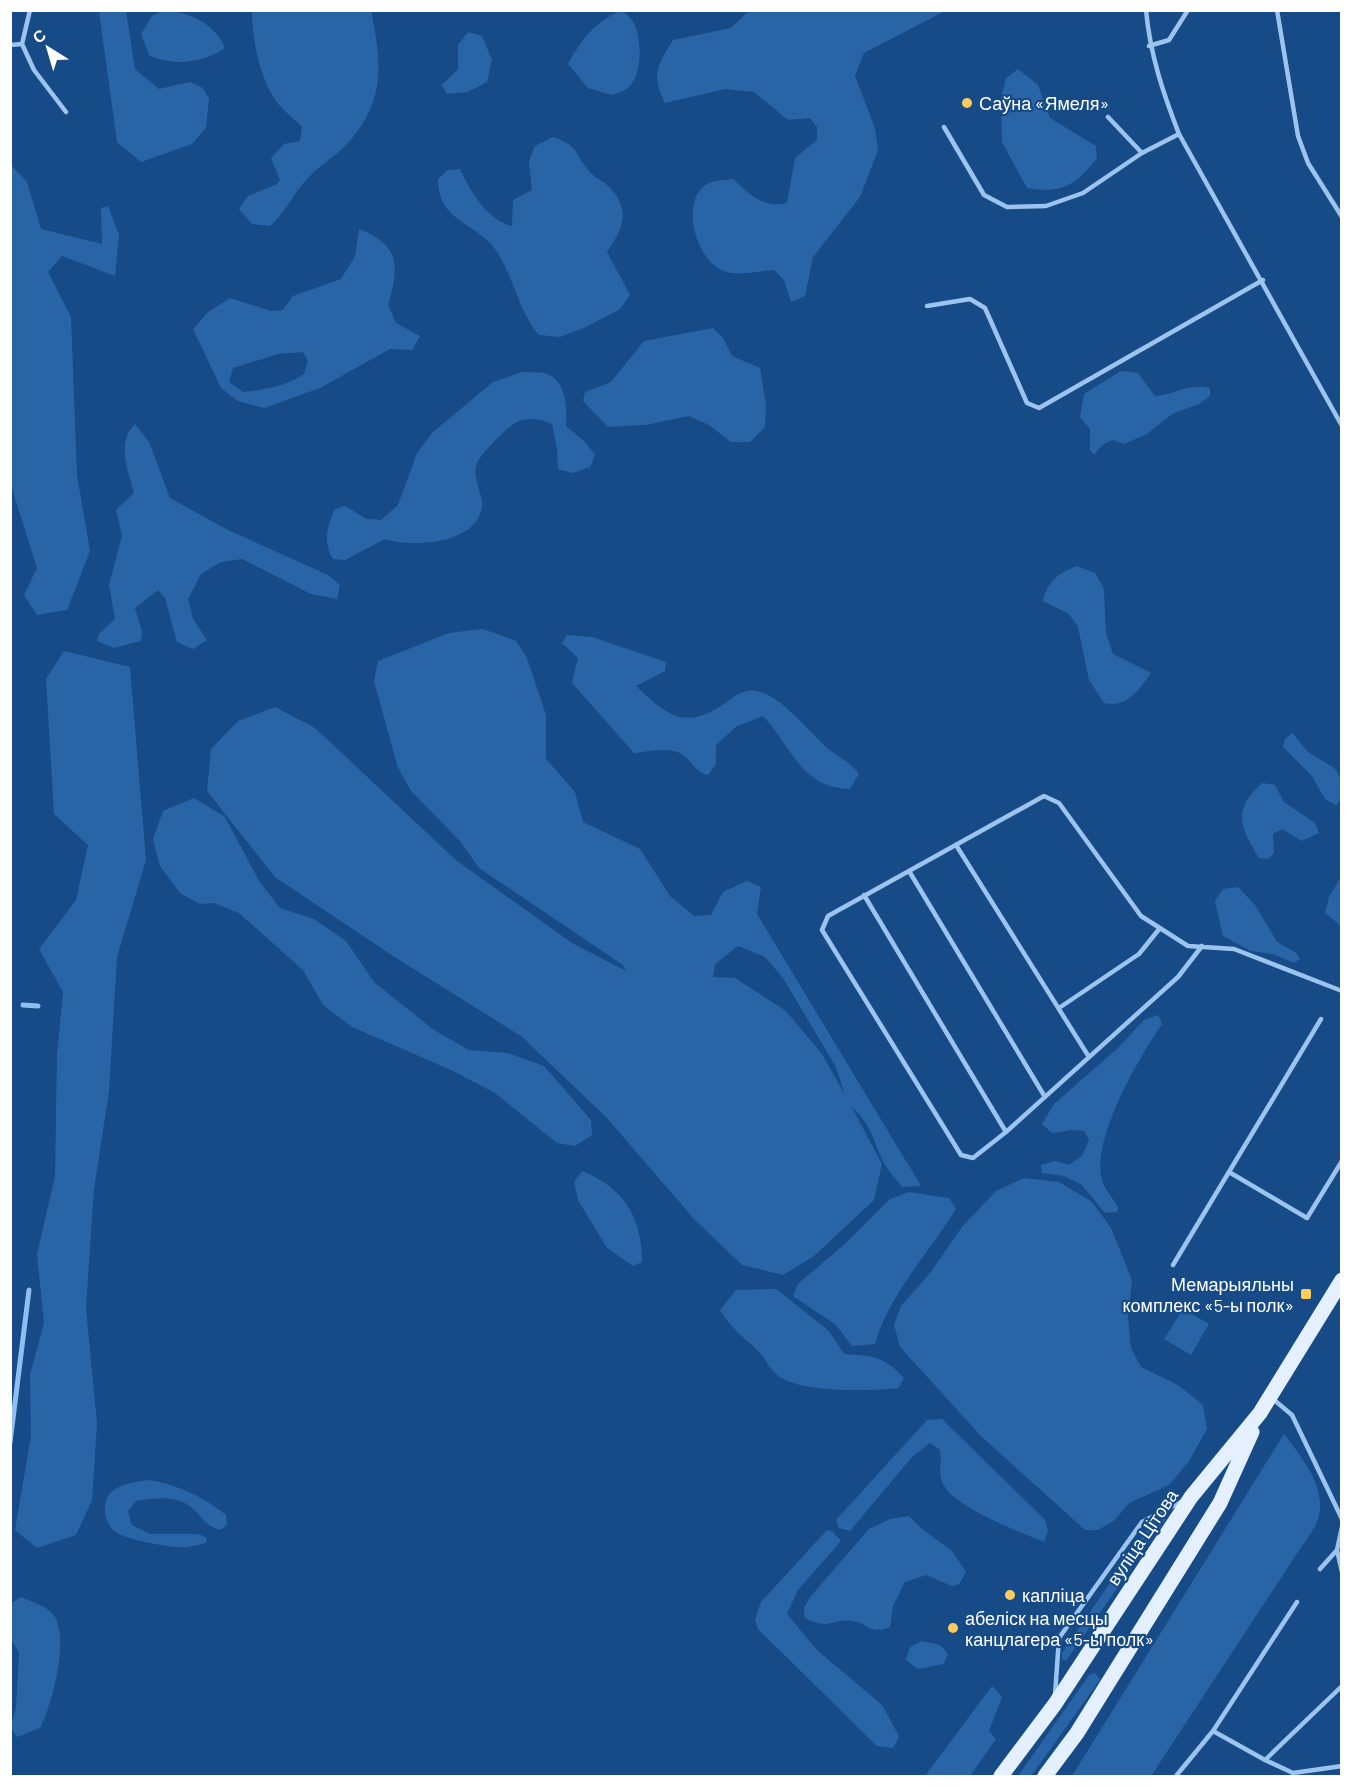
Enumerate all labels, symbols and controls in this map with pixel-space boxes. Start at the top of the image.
north arrow [18,18,78,78]
text: С [28,24,49,47]
place label: Саўна «Ямеля» [979,92,1109,114]
marker: Саўна «Ямеля» [960,96,974,110]
place label: Мемарыяльны комплекс «5-ы полк» [1123,1273,1294,1316]
marker: Мемарыяльны комплекс «5-ы полк» [1299,1287,1313,1301]
street label: вуліца Цітова [1102,1484,1183,1589]
place label: капліца [1022,1584,1086,1606]
marker: капліца [1003,1588,1017,1602]
place label: абеліск на месцы канцлагера «5-ы полк» [965,1607,1154,1650]
marker: абеліск на месцы канцлагера «5-ы полк» [946,1621,960,1635]

